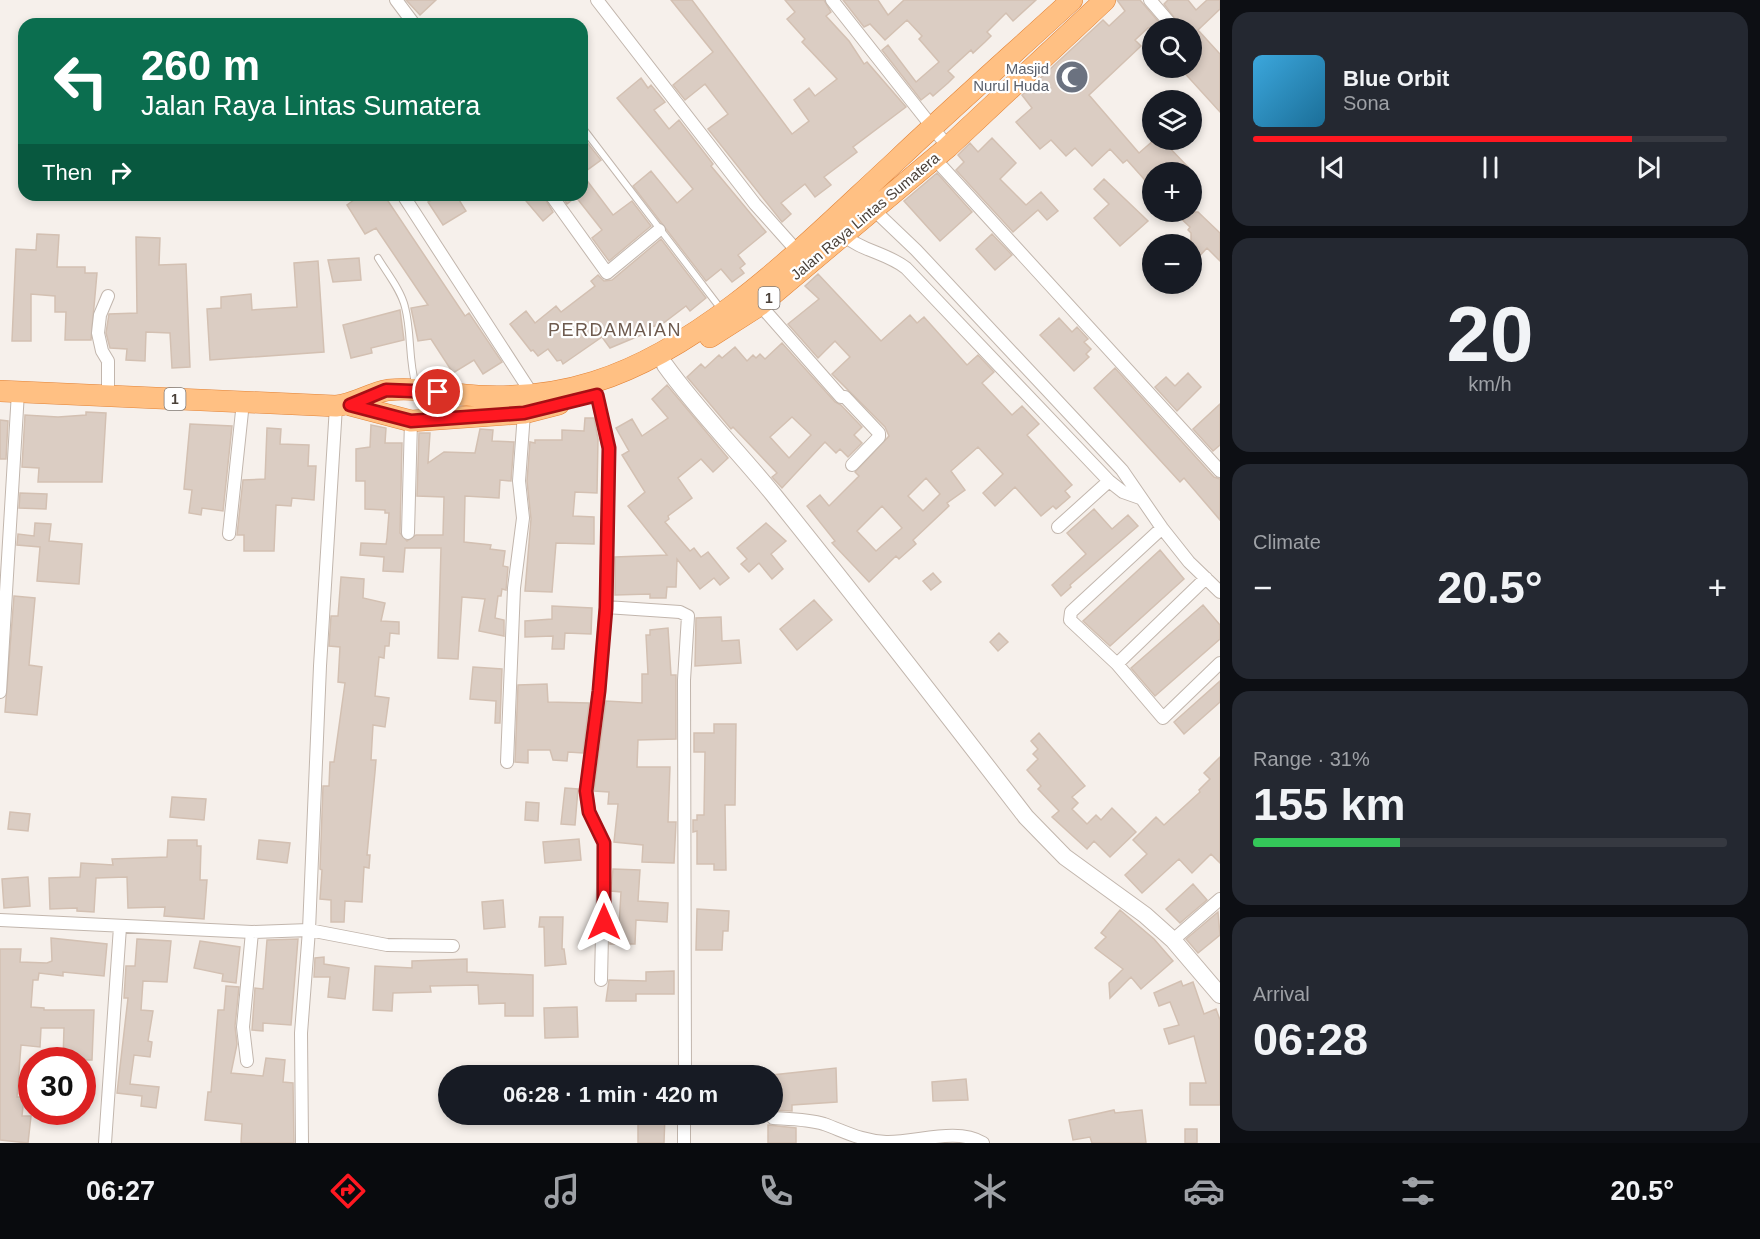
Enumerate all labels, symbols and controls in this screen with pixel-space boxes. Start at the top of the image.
map controls [1142,18,1202,294]
button: search [1142,18,1202,78]
icon: left [42,42,120,120]
text: 260 m [141,42,260,89]
mosque icon: Masjid Nurul Huda [1054,59,1090,95]
place label: Masjid Nurul Huda [973,60,1050,94]
text: Blue Orbit [1343,66,1449,91]
button: layers [1142,90,1202,150]
text: Jalan Raya Lintas Sumatera [141,91,480,121]
text: Sona [1343,92,1390,114]
street label: Jalan Raya Lintas Sumatera [787,149,943,283]
icon: previous [1316,151,1349,184]
icon: pause [1474,151,1507,184]
icon: next [1632,151,1665,184]
icon: right [104,156,137,189]
text: Then [42,160,92,185]
button: + [1142,162,1202,222]
button: − [1142,234,1202,294]
road number: 1 [758,287,780,309]
text: 20 [1447,290,1533,378]
district label: PERDAMAIAN [548,320,682,340]
pin [412,366,463,417]
text: km/h [1468,373,1512,395]
icon: arrive [421,375,454,408]
road number: 1 [164,388,186,410]
text: Climate [1253,531,1321,553]
text: 20.5° [1437,562,1543,613]
text: − [1253,569,1272,606]
text: + [1708,569,1727,606]
text: Range · 31% [1253,748,1370,770]
text: 155 km [1253,779,1406,830]
position arrow [572,890,636,954]
text: Arrival [1253,983,1310,1005]
text: 06:28 [1253,1014,1368,1065]
speed limit sign: 30 [18,1047,96,1125]
text: 06:28 · 1 min · 420 m [503,1082,718,1107]
icon: directions [327,1170,369,1212]
icon: music [541,1170,583,1212]
icon: phone [755,1170,797,1212]
icon: climate [969,1170,1011,1212]
icon: car [1183,1170,1225,1212]
icon: filters [1397,1170,1439,1212]
text: 06:27 [86,1176,155,1206]
text: 20.5° [1611,1176,1674,1206]

